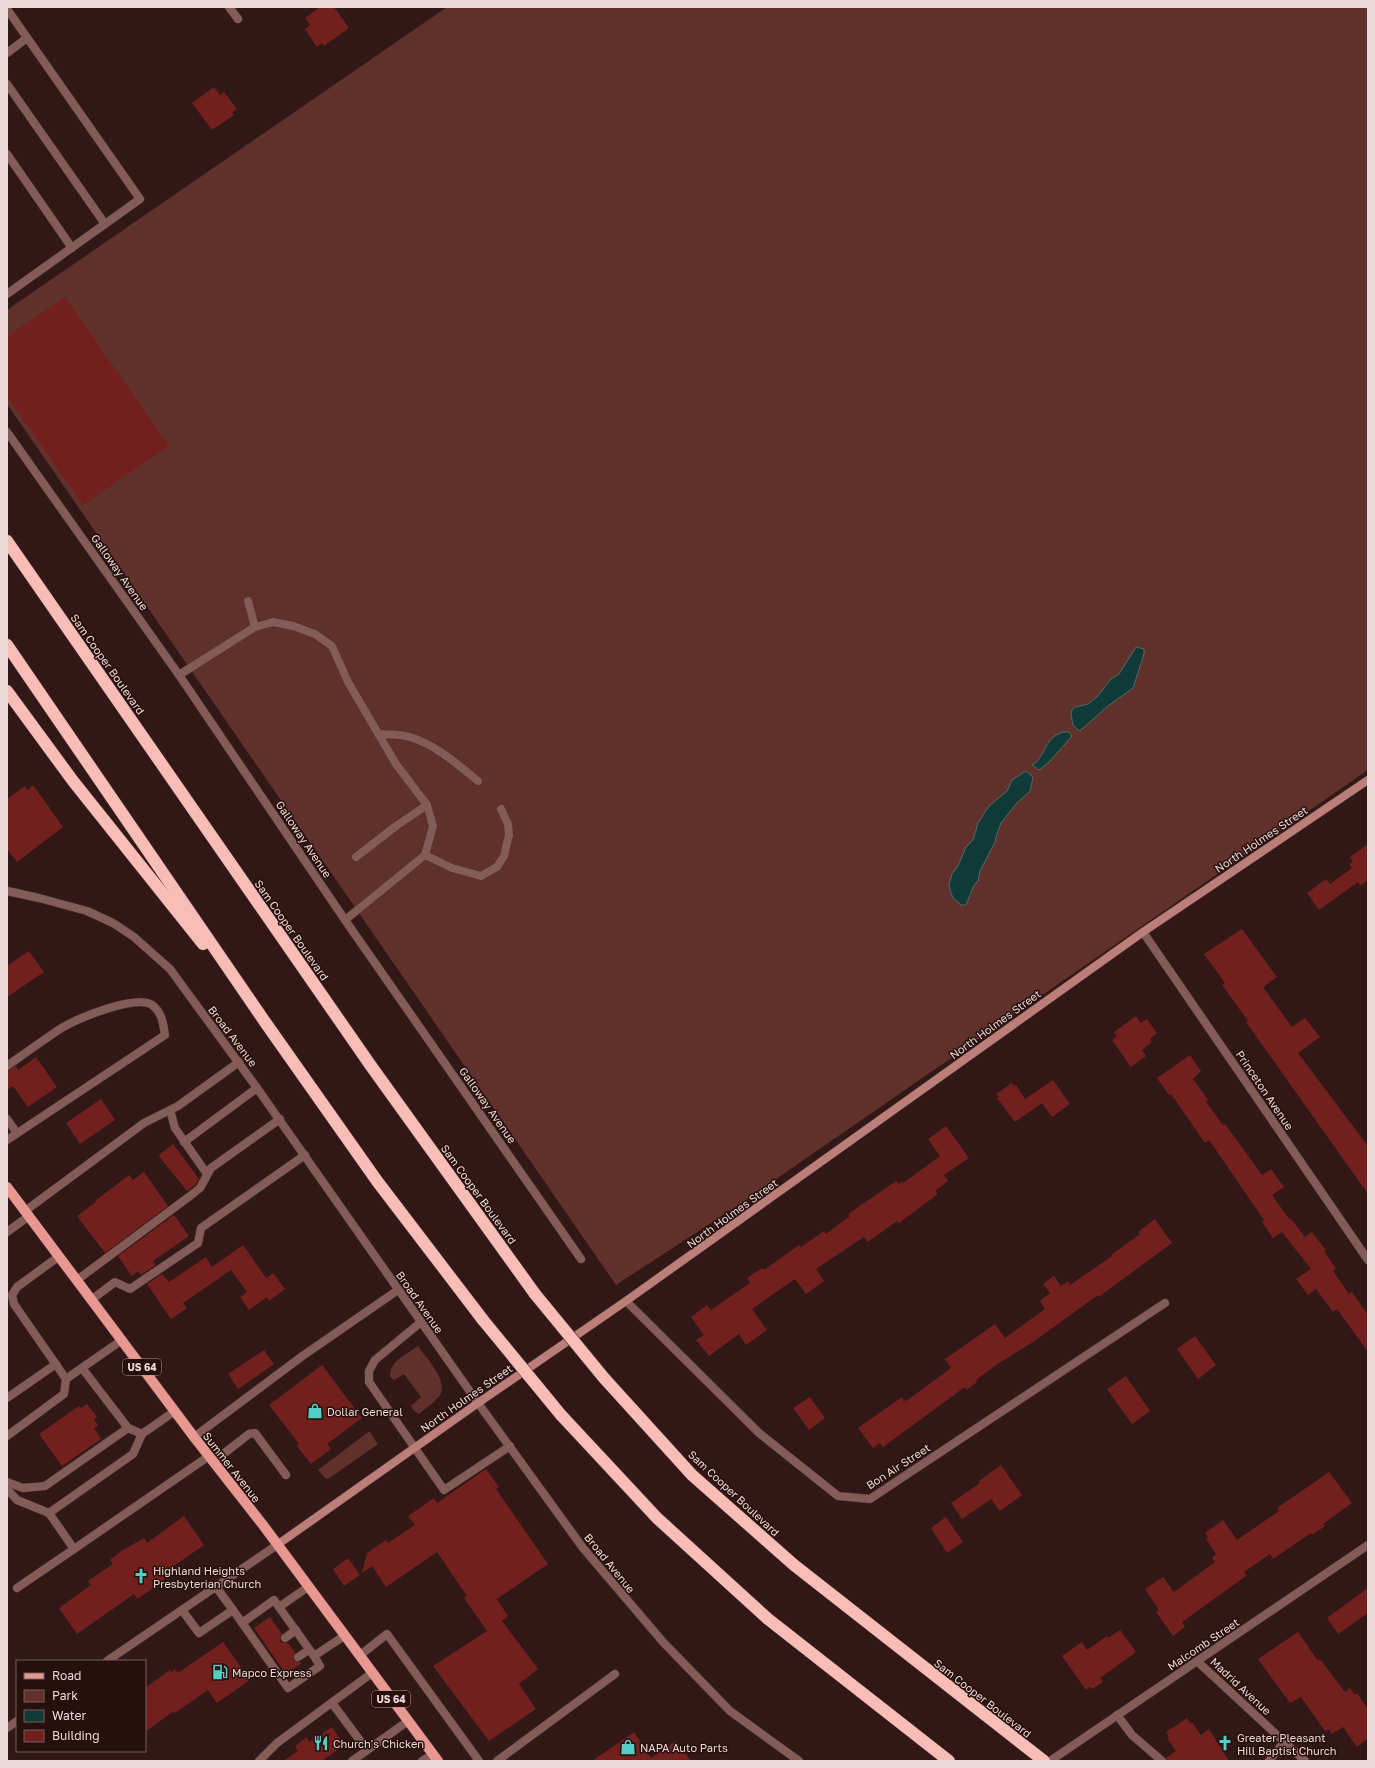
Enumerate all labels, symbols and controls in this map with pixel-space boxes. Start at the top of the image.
street label: Galloway Avenue [89,531,151,613]
street label: Sam Cooper Boulevard [68,611,148,717]
street label: Galloway Avenue [273,798,335,880]
street label: North Holmes Street [1212,803,1310,875]
street label: Sam Cooper Boulevard [252,877,332,983]
street label: North Holmes Street [947,987,1043,1061]
street label: Broad Avenue [206,1003,260,1069]
street label: Princeton Avenue [1234,1048,1296,1132]
street label: Galloway Avenue [457,1064,519,1146]
street label: Sam Cooper Boulevard [439,1142,519,1246]
street label: North Holmes Street [684,1176,780,1250]
street label: Broad Avenue [394,1268,446,1336]
road number: US 64 [123,1359,161,1375]
street label: North Holmes Street [418,1361,514,1435]
shop icon: Dollar General [306,1402,324,1420]
place label: Dollar General [327,1405,403,1418]
street label: Summer Avenue [201,1429,263,1505]
street label: Bon Air Street [864,1441,932,1491]
street label: Sam Cooper Boulevard [686,1447,782,1539]
street label: Broad Avenue [582,1531,638,1595]
place label: Highland Heights Presbyterian Church [153,1564,261,1590]
church icon: Highland Heights Presbyterian Church [132,1567,150,1585]
street label: Malcomb Street [1165,1615,1241,1673]
street label: Madrid Avenue [1208,1655,1274,1717]
street label: Sam Cooper Boulevard [932,1656,1034,1740]
legend [16,1660,146,1752]
fuel station icon: Mapco Express [211,1663,229,1681]
place label: Mapco Express [232,1666,312,1679]
text: Road [52,1668,81,1683]
text: Park [52,1688,78,1703]
road number: US 64 [372,1691,410,1707]
text: Water [52,1708,86,1723]
text: Building [52,1728,100,1743]
place label: Greater Pleasant Hill Baptist Church [1237,1731,1337,1757]
restaurant icon: Church's Chicken [312,1734,330,1752]
church icon: Greater Pleasant Hill Baptist Church [1216,1734,1234,1752]
place label: Church's Chicken [333,1737,424,1750]
shop icon: NAPA Auto Parts [619,1738,637,1756]
place label: NAPA Auto Parts [640,1741,728,1754]

